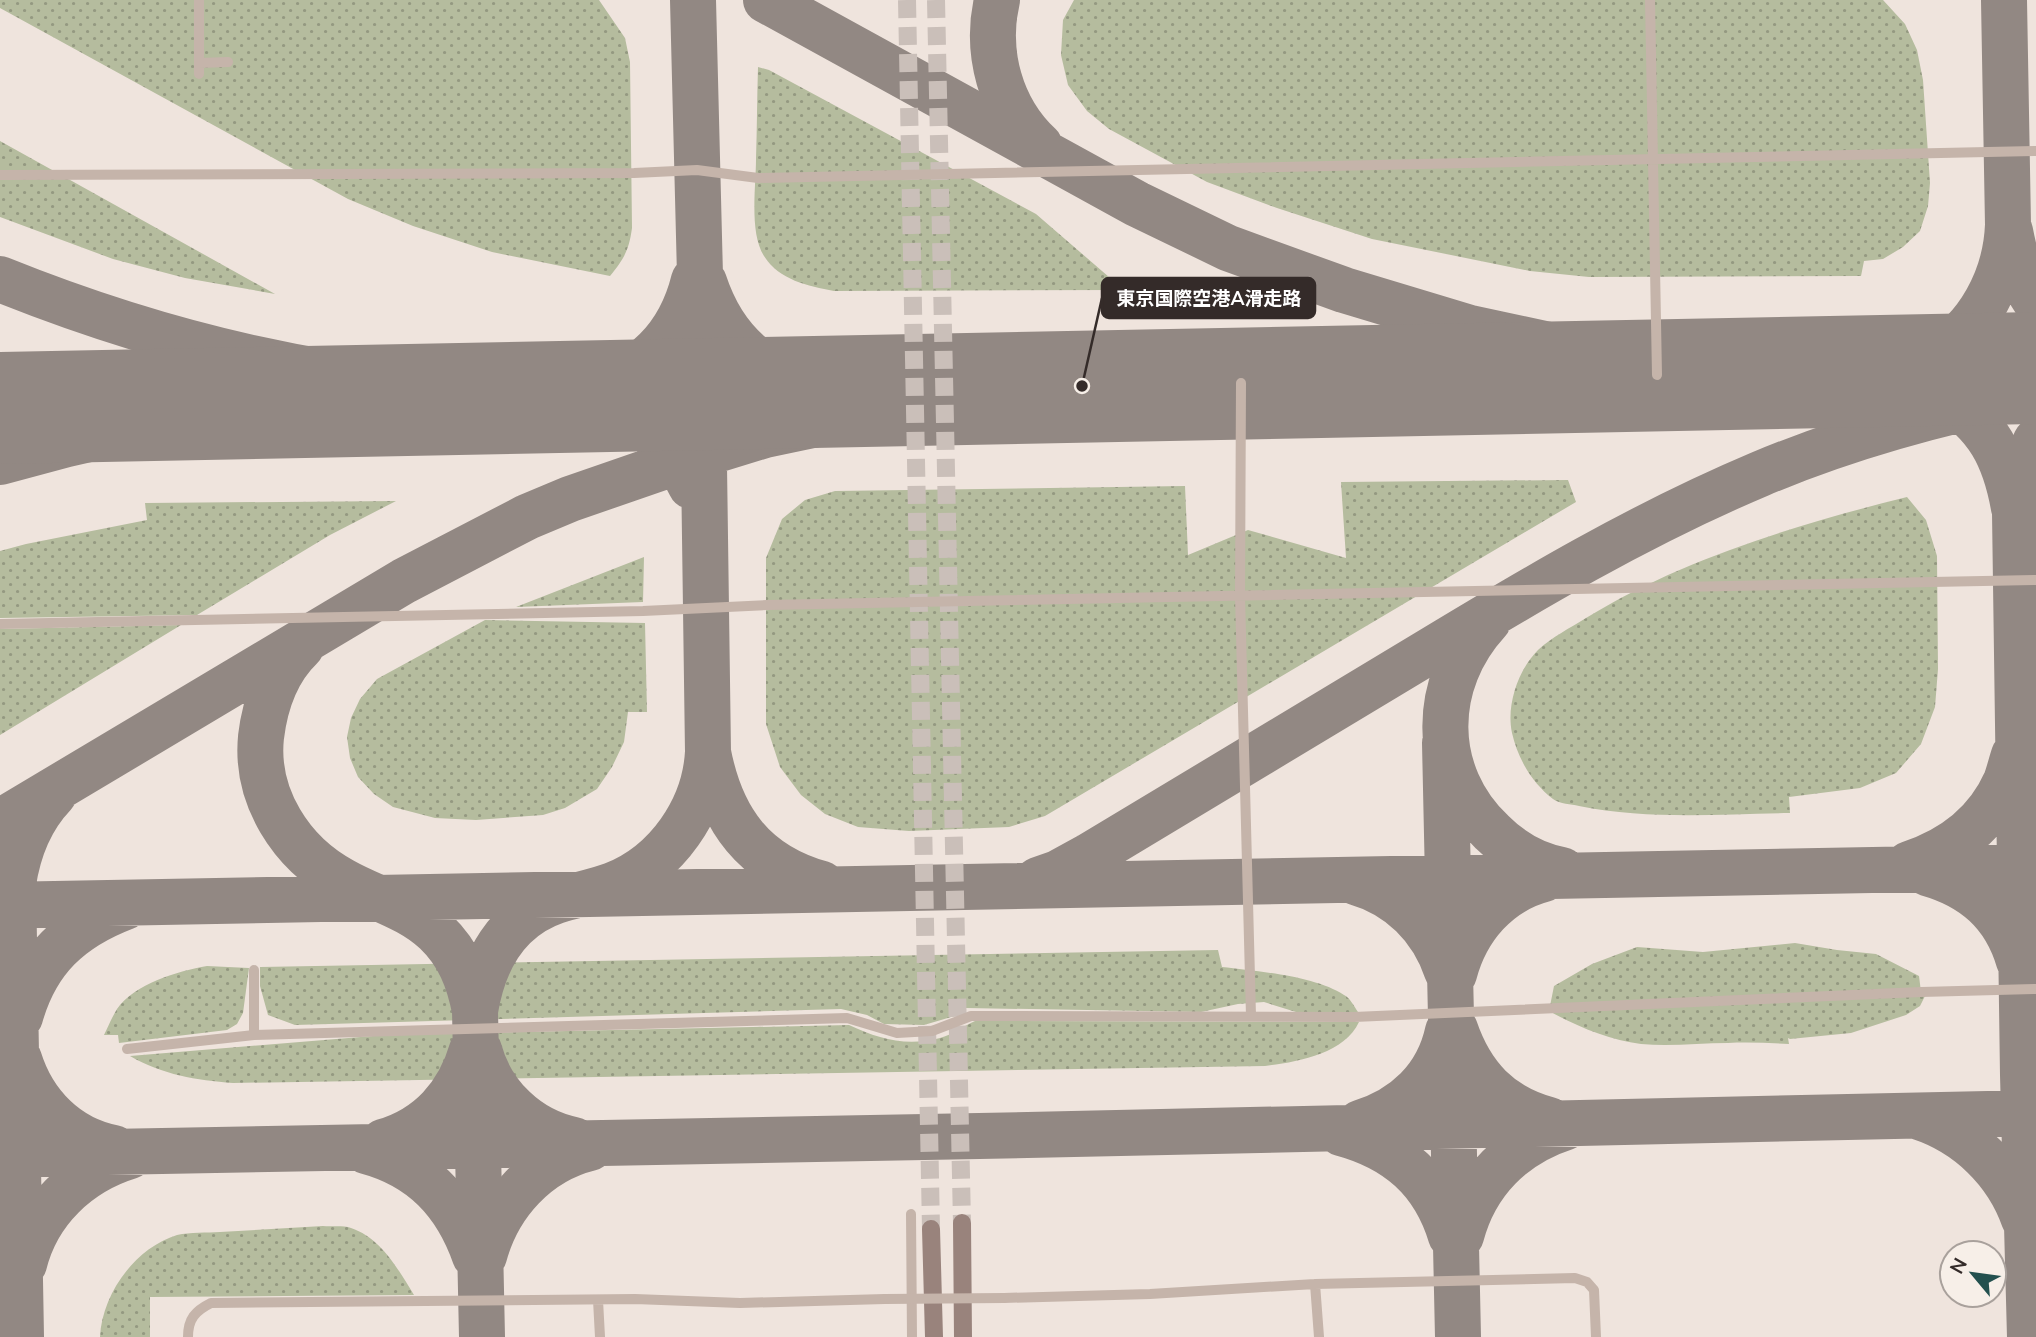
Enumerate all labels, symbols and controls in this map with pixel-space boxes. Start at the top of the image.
callout: 東京国際空港A滑走路 [1102,278,1315,318]
text: 東京国際空港A滑走路 [1116,286,1302,312]
north arrow [1938,1239,2008,1309]
text: N [1944,1254,1974,1279]

